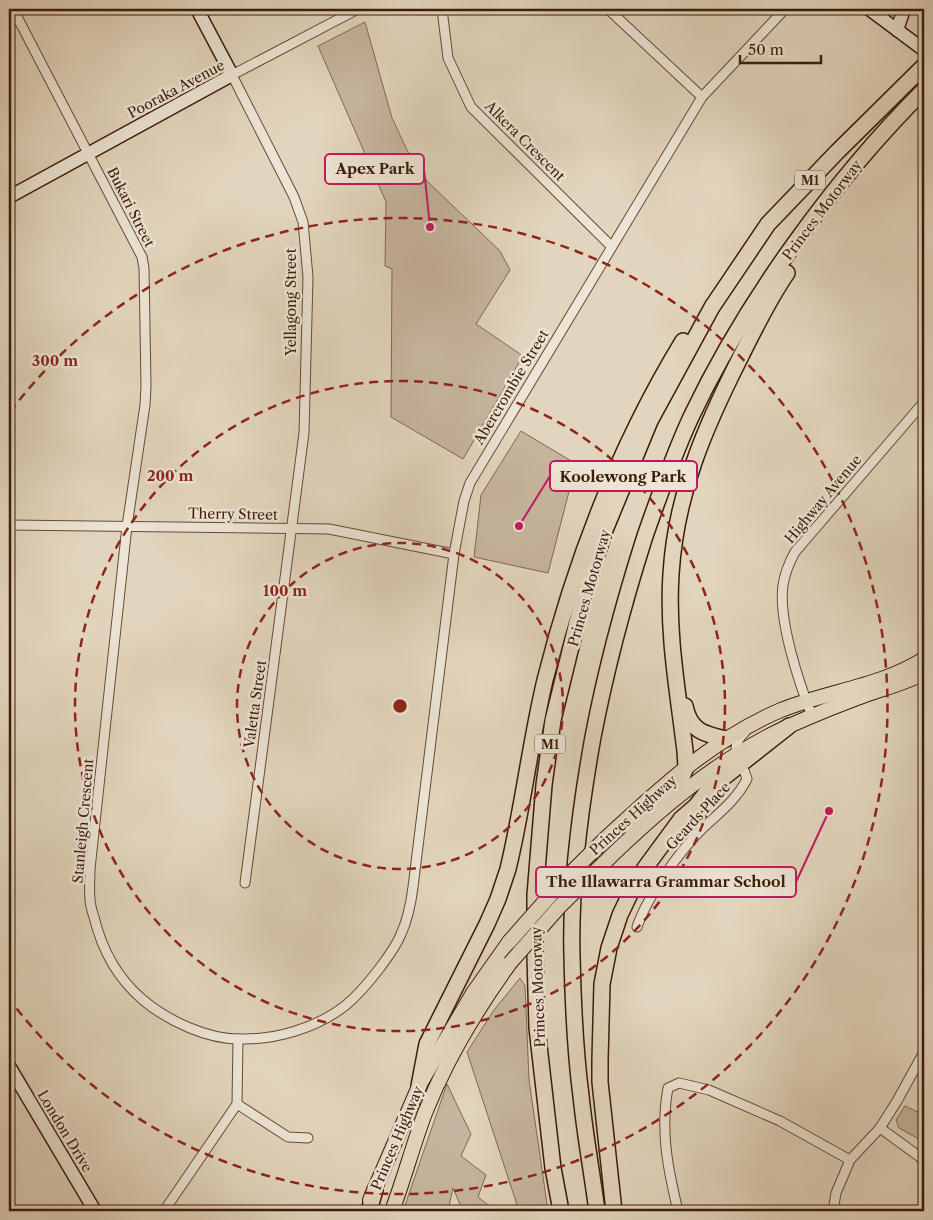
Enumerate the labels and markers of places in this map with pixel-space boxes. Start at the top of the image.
callout: Apex Park [325,154,424,184]
callout: Koolewong Park [550,461,697,491]
centre of rings [391,697,409,715]
callout: The Illawarra Grammar School [536,867,796,897]

